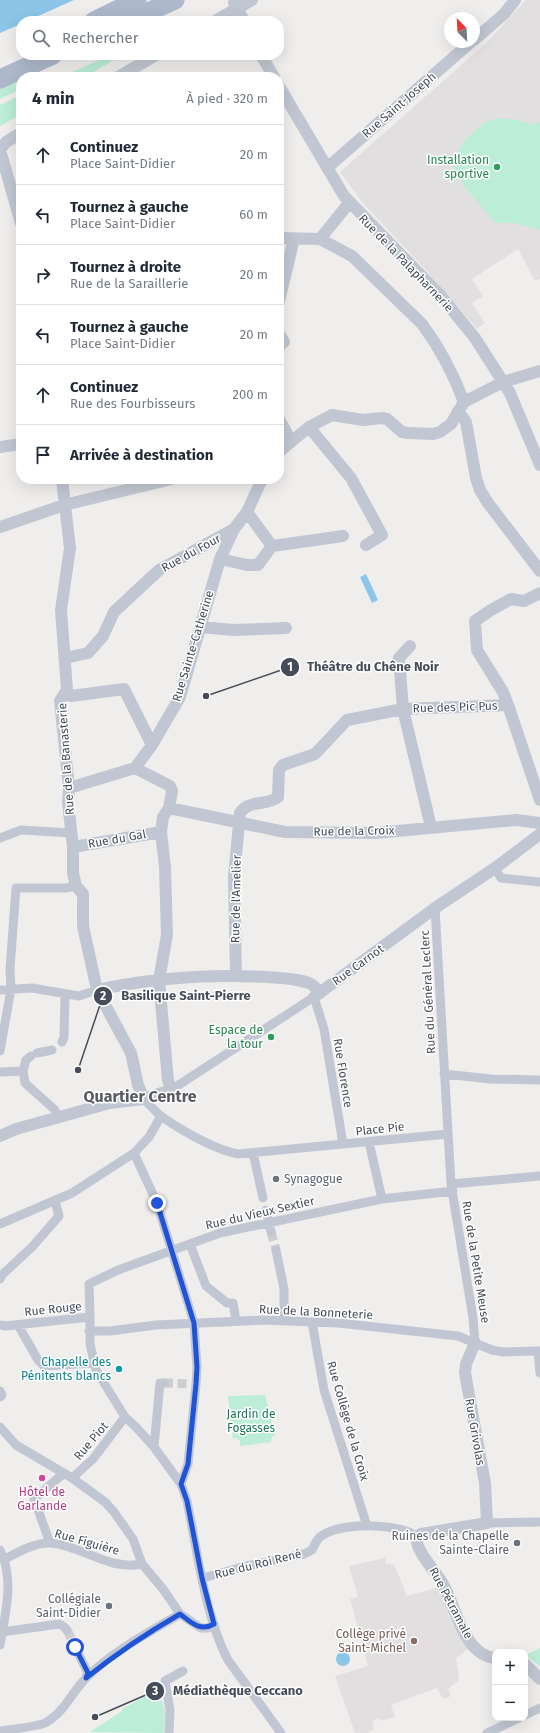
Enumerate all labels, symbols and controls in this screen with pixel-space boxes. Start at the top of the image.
north arrow [444,12,480,48]
search box [16,16,284,60]
icon: search [30,27,52,49]
text: Rechercher [62,29,138,47]
street label: Rue Saint-Joseph [359,69,439,141]
text: 4 min [32,88,75,109]
text: À pied · 320 m [186,91,268,106]
text: Continuez [70,138,138,156]
icon: ahead [32,144,54,166]
text: 20 m [240,147,268,162]
place label: Installation sportive [427,153,489,181]
text: Place Saint-Didier [70,156,175,171]
marker: Installation sportive [492,162,502,172]
text: Tournez à gauche [70,198,189,216]
icon: left [32,204,54,226]
text: 60 m [239,207,268,222]
street label: Rue de la Palapharnerie [356,211,456,315]
text: Place Saint-Didier [70,216,175,231]
text: Tournez à droite [70,258,181,276]
icon: right [32,264,54,286]
text: 20 m [240,267,268,282]
text: Rue de la Saraillerie [70,276,188,291]
text: Tournez à gauche [70,318,189,336]
icon: left [32,324,54,346]
text: 20 m [240,327,268,342]
text: Place Saint-Didier [70,336,175,351]
text: Continuez [70,378,138,396]
icon: ahead [32,384,54,406]
text: 200 m [232,387,268,402]
text: Rue des Fourbisseurs [70,396,195,411]
icon: arrive [32,444,54,466]
text: Arrivée à destination [70,446,213,464]
street label: Rue du Four [159,531,223,575]
street label: Rue Sainte-Catherine [169,589,217,703]
callout: Théâtre du Chêne Noir [280,654,447,679]
text: Théâtre du Chêne Noir [307,659,440,674]
text: 1 [287,660,293,674]
street label: Rue des Pic Pus [412,699,498,715]
street label: Rue de la Banasterie [55,703,77,815]
street label: Rue de la Croix [313,823,395,839]
street label: Rue du Gal [87,827,148,851]
street label: Rue de l'Amelier [228,854,244,943]
street label: Rue du Général Leclerc [418,929,438,1054]
street label: Rue Carnot [330,941,387,988]
callout: Basilique Saint-Pierre [93,983,258,1008]
text: Basilique Saint-Pierre [121,988,251,1003]
text: 2 [100,989,106,1003]
place label: Espace de la tour [209,1023,263,1051]
marker: Espace de la tour [266,1032,276,1042]
street label: Rue Florence [331,1037,355,1109]
district label: Quartier Centre [84,1087,197,1106]
street label: Place Pie [355,1119,405,1139]
place label: Synagogue [284,1172,342,1186]
marker: Synagogue [271,1174,281,1184]
route end [148,1194,166,1212]
street label: Rue du Vieux Sextier [204,1194,316,1232]
street label: Rue de la Petite Meuse [459,1200,493,1324]
street label: Rue Rouge [24,1299,82,1319]
street label: Rue de la Bonneterie [259,1302,373,1322]
place label: Chapelle des Pénitents blancs [21,1355,111,1383]
street label: Rue Collège de la Croix [324,1360,372,1483]
marker: Chapelle des Pénitents blancs [114,1364,124,1374]
street label: Rue Grivolas [462,1397,488,1467]
park label: Jardin de Fogasses [227,1407,275,1435]
street label: Rue Piot [71,1419,111,1463]
marker: Hôtel de Garlande [37,1473,47,1483]
place label: Hôtel de Garlande [17,1485,67,1513]
street label: Rue Figuière [53,1526,121,1558]
place label: Ruines de la Chapelle Sainte-Claire [392,1529,509,1557]
marker: Ruines de la Chapelle Sainte-Claire [512,1538,522,1548]
street label: Rue du Roi René [213,1546,303,1582]
street label: Rue Pétramale [426,1565,476,1641]
place label: Collégiale Saint-Didier [36,1592,101,1620]
marker: Collégiale Saint-Didier [104,1601,114,1611]
place label: Collège privé Saint-Michel [336,1627,406,1655]
marker: Collège privé Saint-Michel [409,1636,419,1646]
route start [66,1638,84,1656]
map controls [492,1649,528,1721]
button: + [492,1649,528,1685]
callout: Médiathèque Ceccano [145,1678,311,1703]
text: Médiathèque Ceccano [173,1683,303,1698]
text: 3 [151,1684,158,1698]
button: − [492,1685,528,1721]

